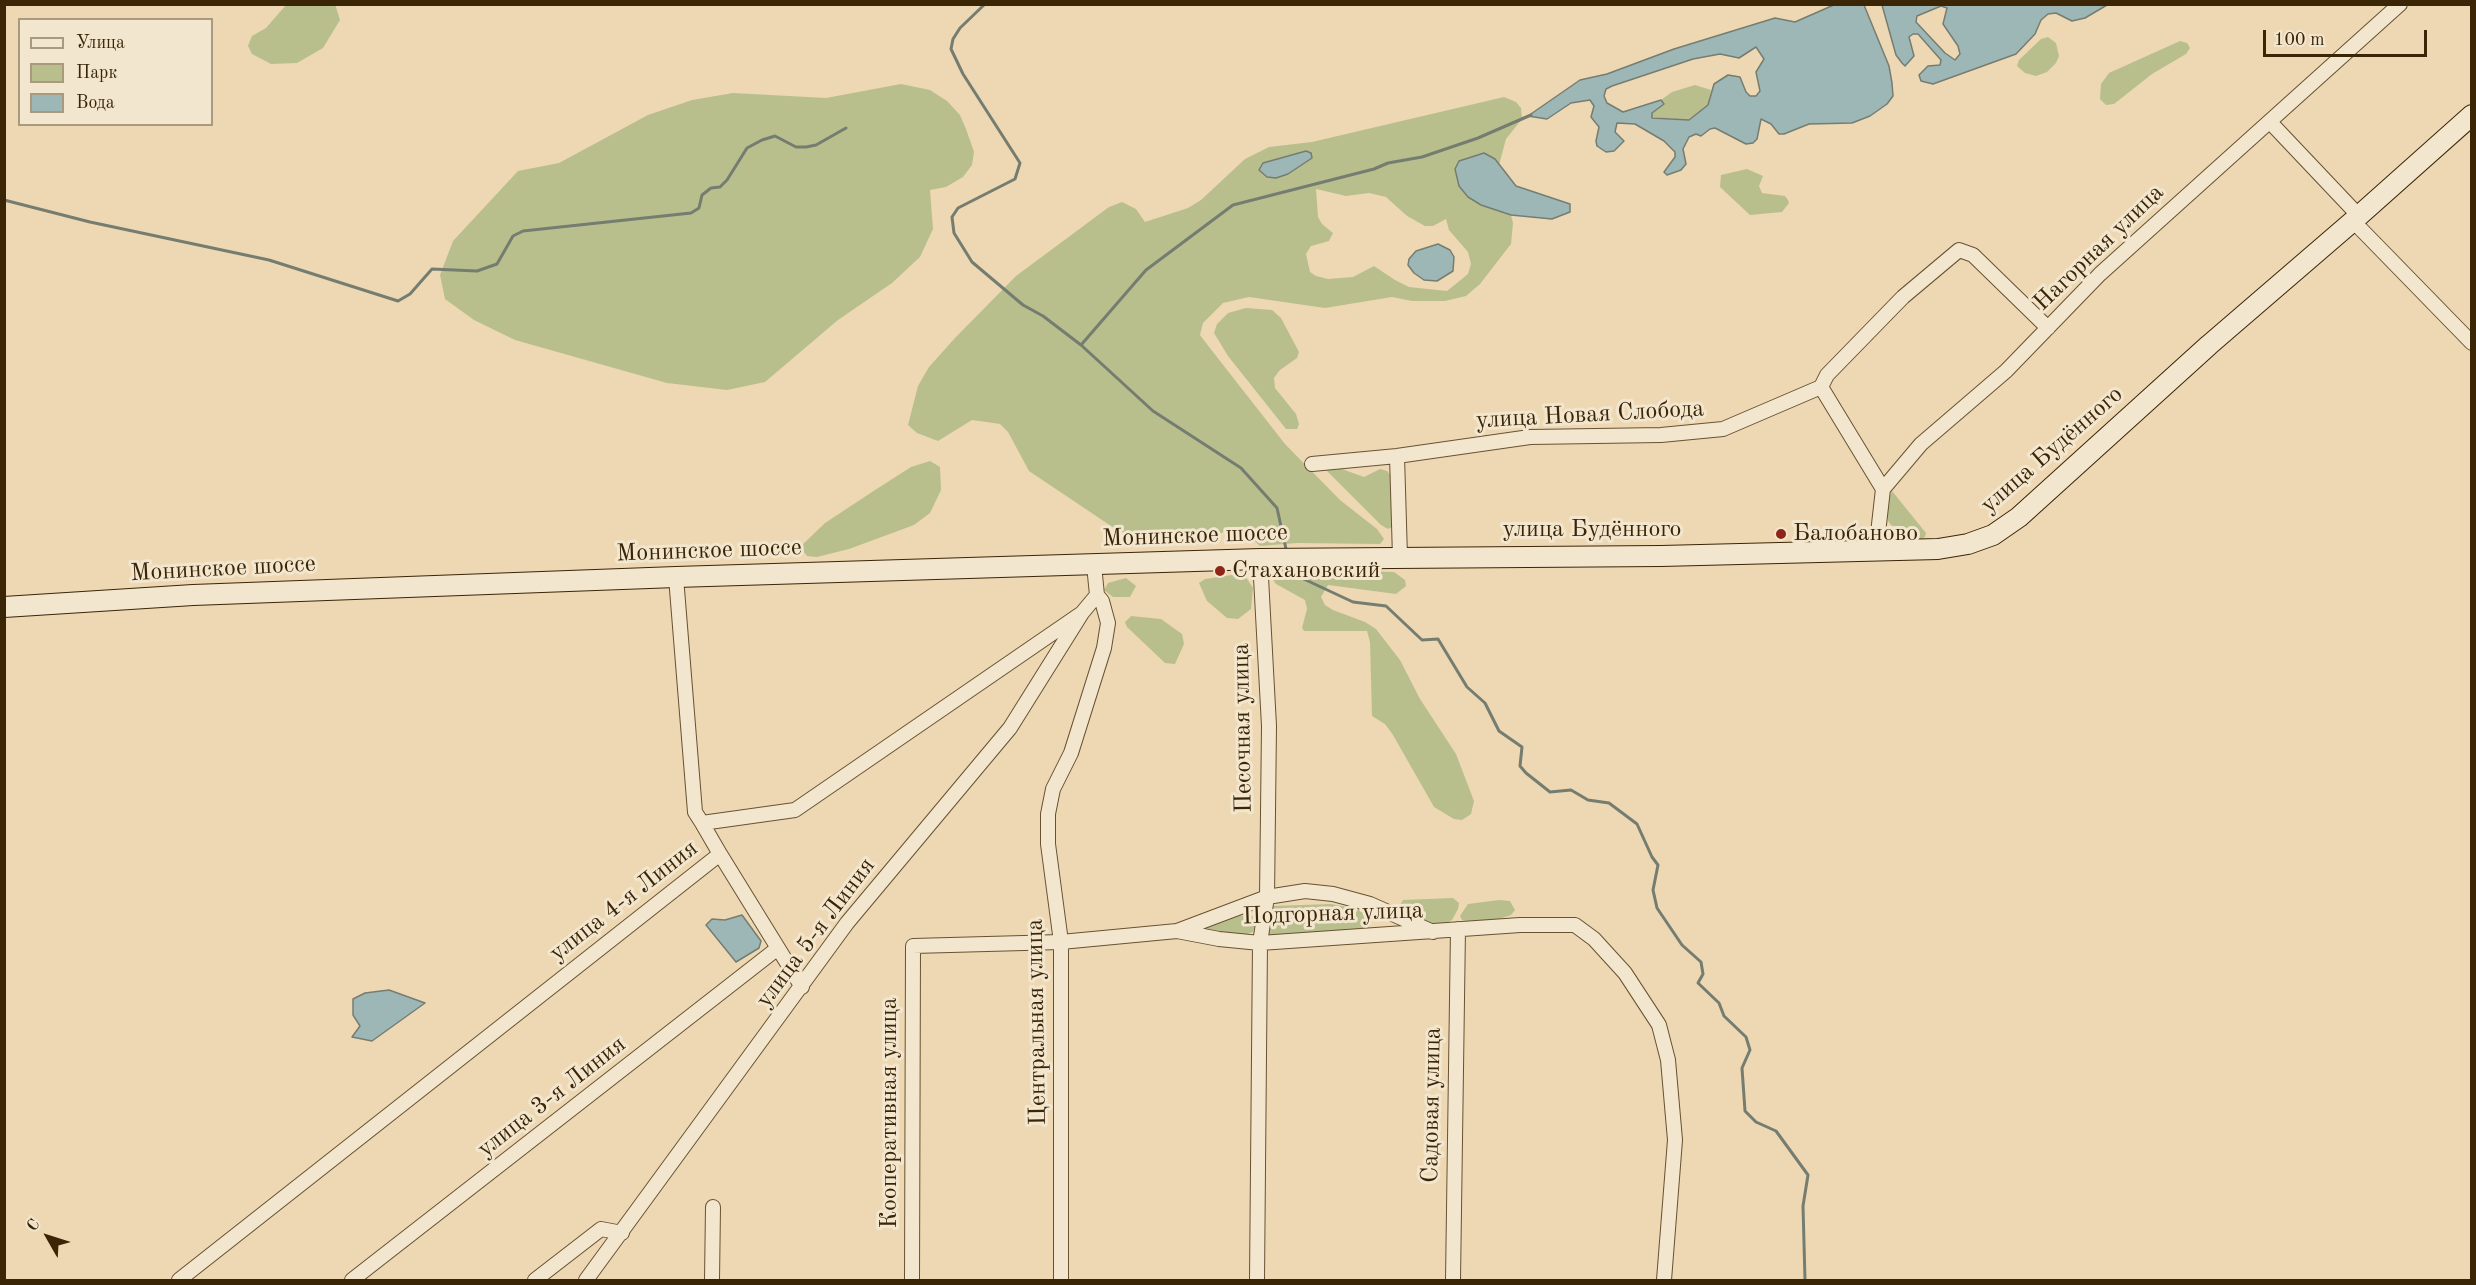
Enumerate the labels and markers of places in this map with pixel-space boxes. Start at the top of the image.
place label: Балобаново [1793,520,1918,548]
marker: Балобаново [1774,527,1788,541]
place label: Стахановский [1232,557,1381,585]
marker: Стахановский [1213,564,1227,578]

